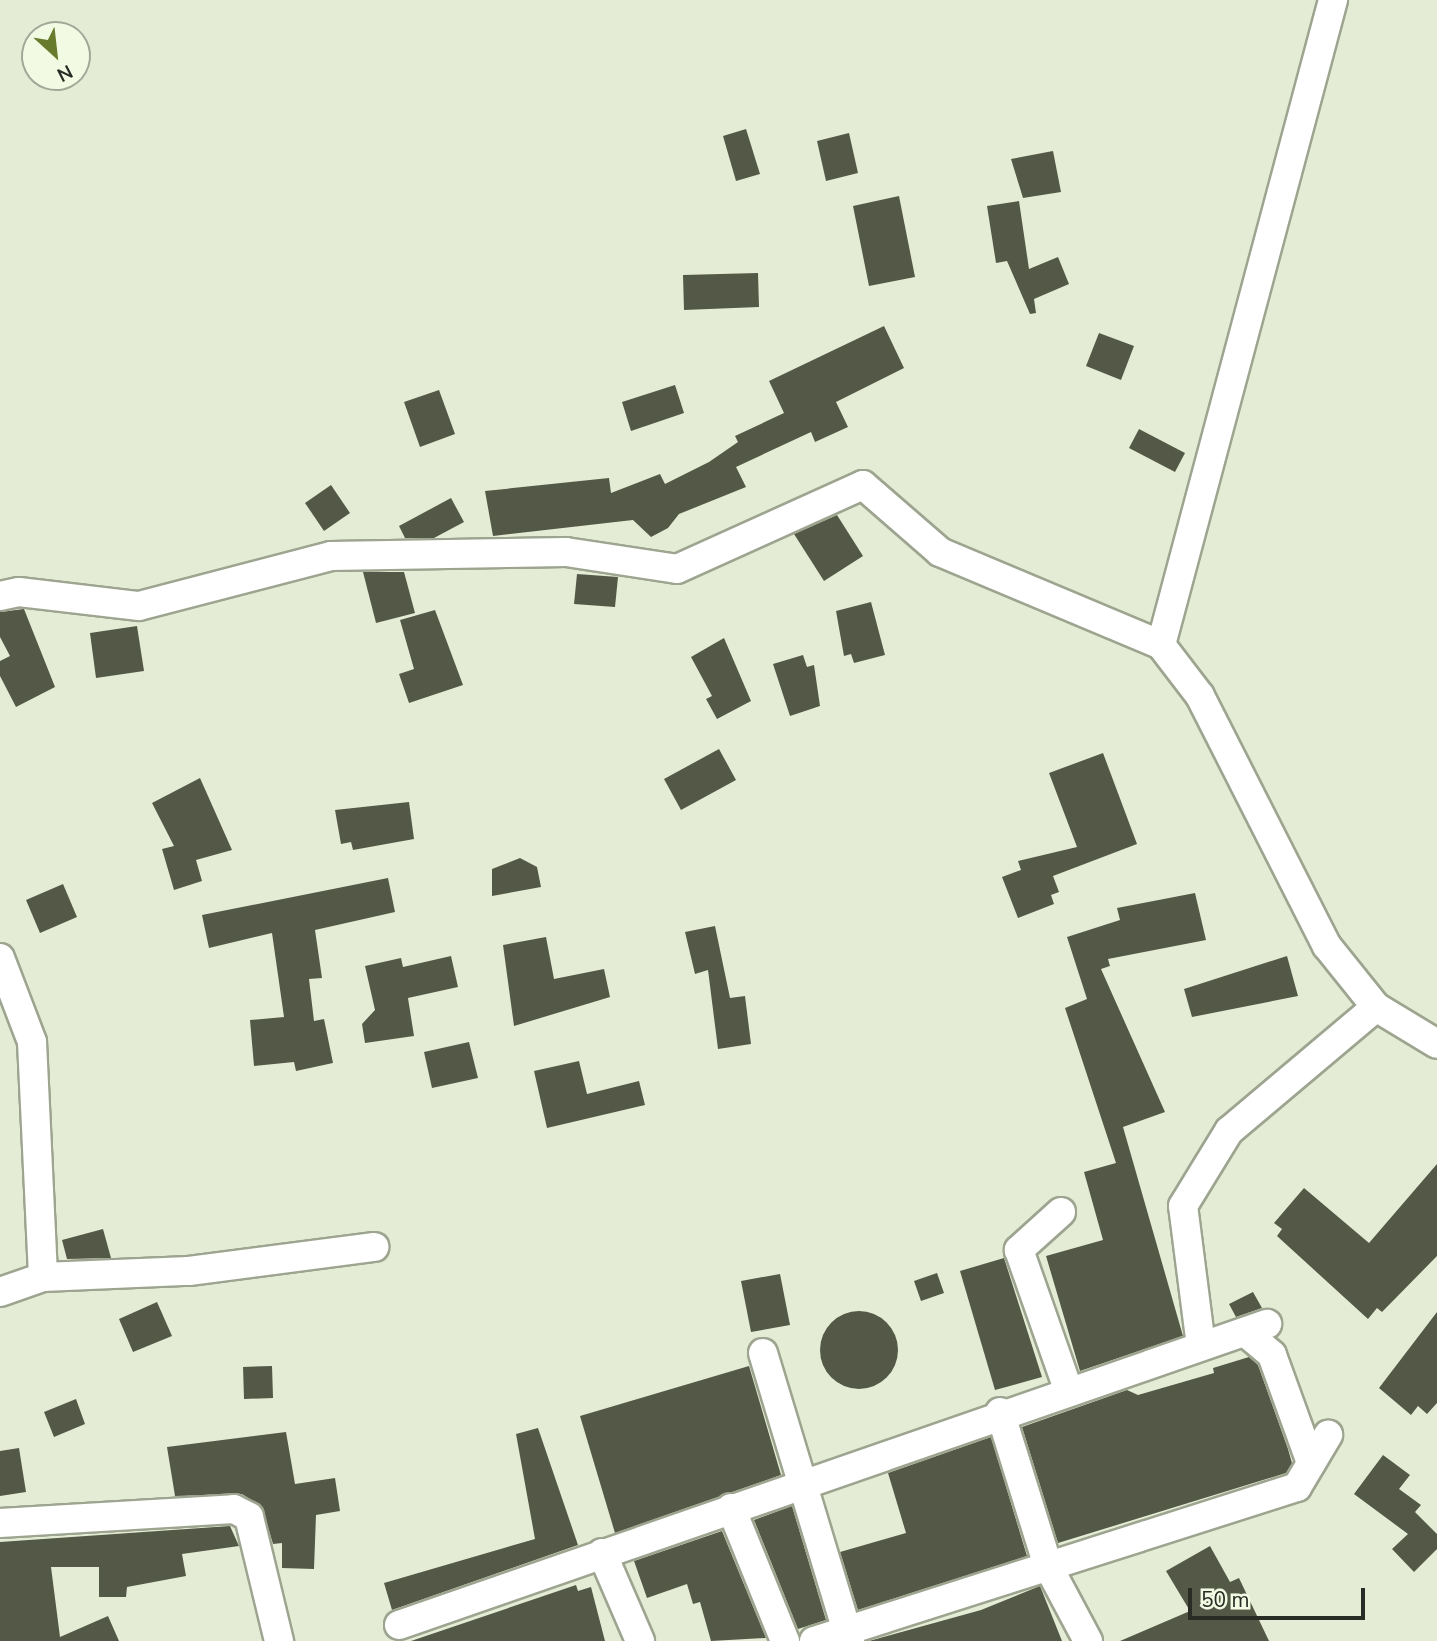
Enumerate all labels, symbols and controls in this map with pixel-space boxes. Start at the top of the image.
north arrow [21,21,91,91]
text: N [52,58,77,88]
scale bar [1192,1574,1369,1618]
text: 50 m [1201,1586,1250,1614]

